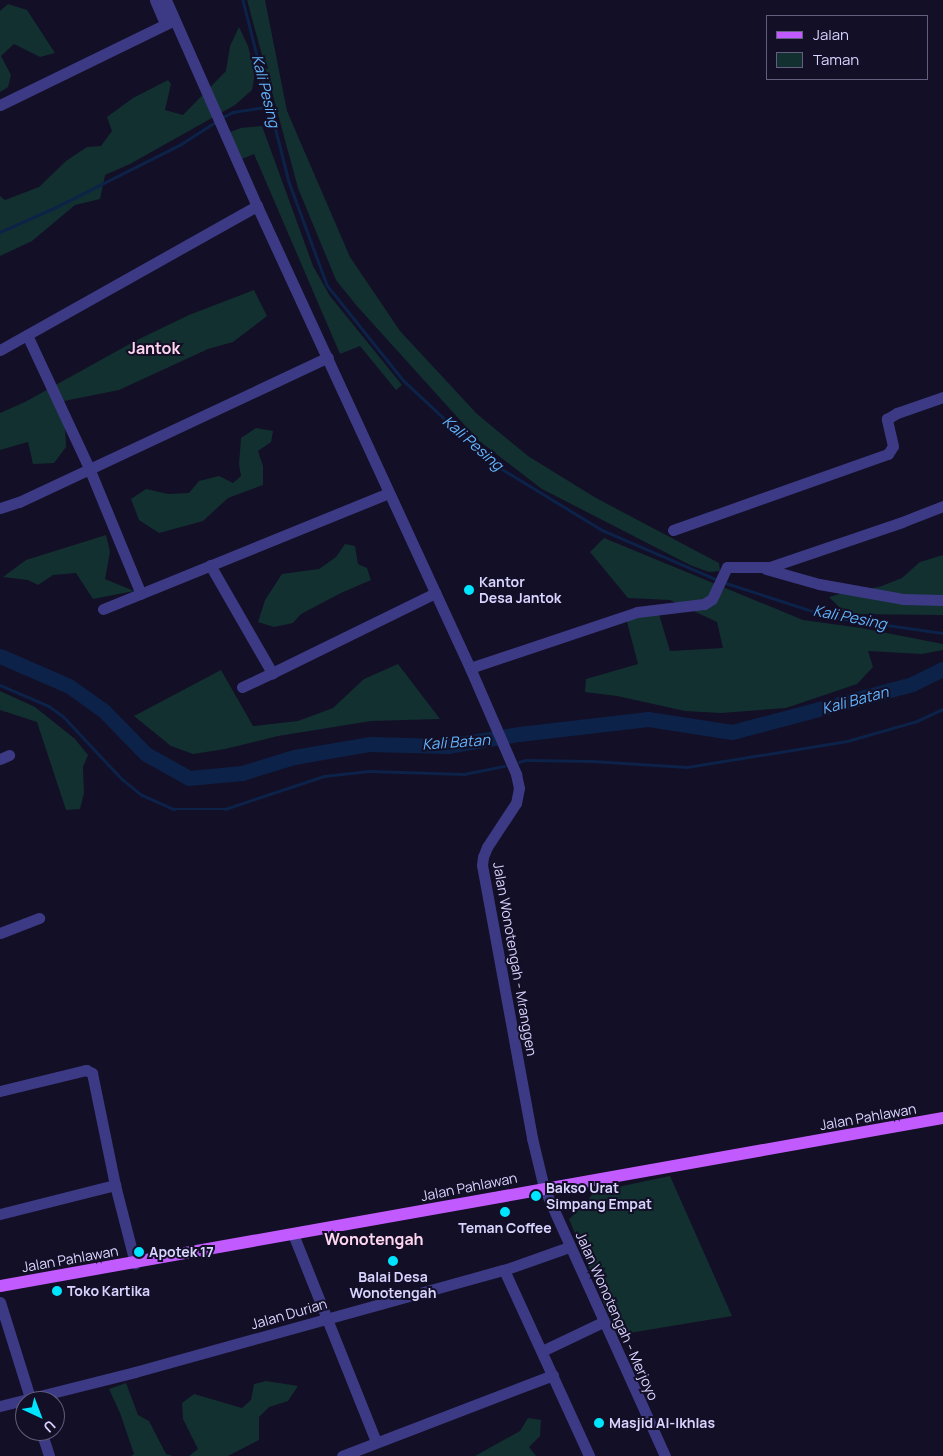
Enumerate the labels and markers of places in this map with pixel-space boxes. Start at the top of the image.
place label: Kantor Desa Jantok [479,574,561,606]
marker: Kantor Desa Jantok [463,584,475,596]
place label: Bakso Urat Simpang Empat [546,1180,652,1212]
marker: Bakso Urat Simpang Empat [530,1190,542,1202]
marker: Teman Coffee [499,1206,511,1218]
place label: Teman Coffee [458,1220,552,1236]
place label: Apotek 17 [149,1244,214,1260]
marker: Apotek 17 [133,1246,145,1258]
marker: Balai Desa Wonotengah [387,1255,399,1267]
place label: Balai Desa Wonotengah [350,1269,436,1302]
place label: Toko Kartika [67,1283,150,1299]
marker: Toko Kartika [51,1285,63,1297]
place label: Masjid Al-Ikhlas [609,1415,715,1431]
marker: Masjid Al-Ikhlas [593,1417,605,1429]

